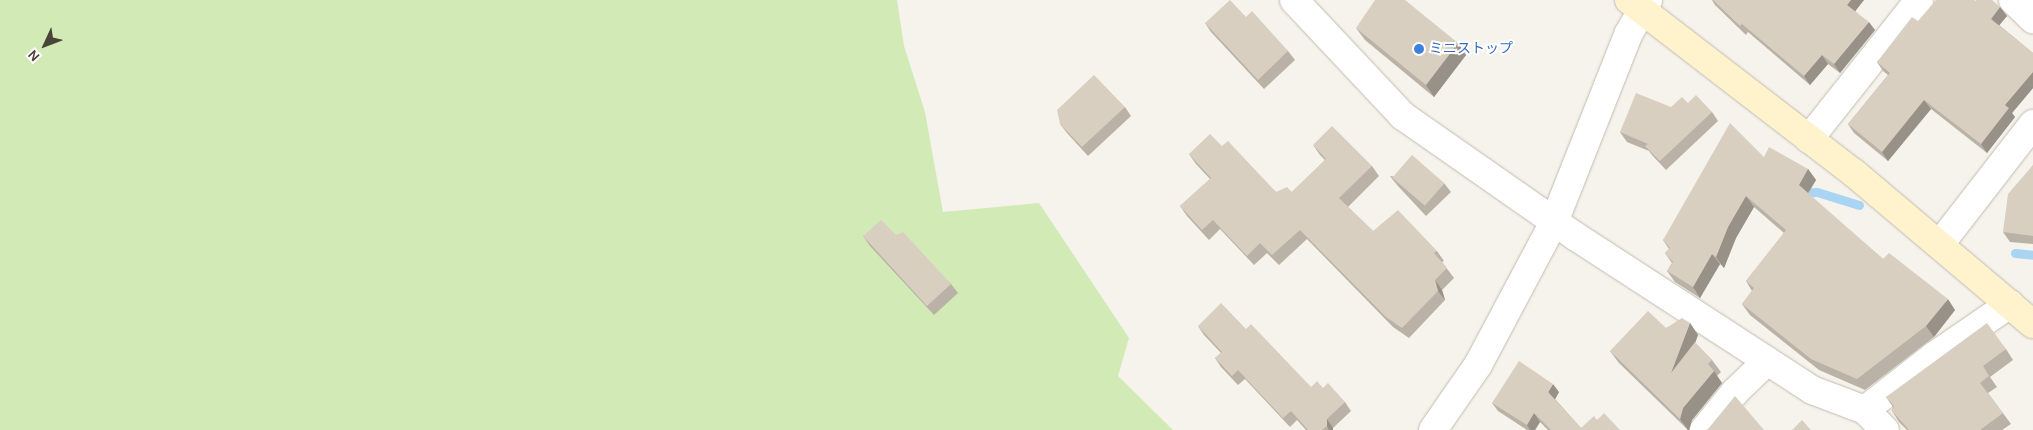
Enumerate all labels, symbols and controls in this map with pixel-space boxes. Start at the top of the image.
north arrow [20,20,70,70]
place label: ミニストップ [1429,41,1513,57]
marker: ミニストップ [1413,43,1425,55]
text: N [24,46,43,65]

